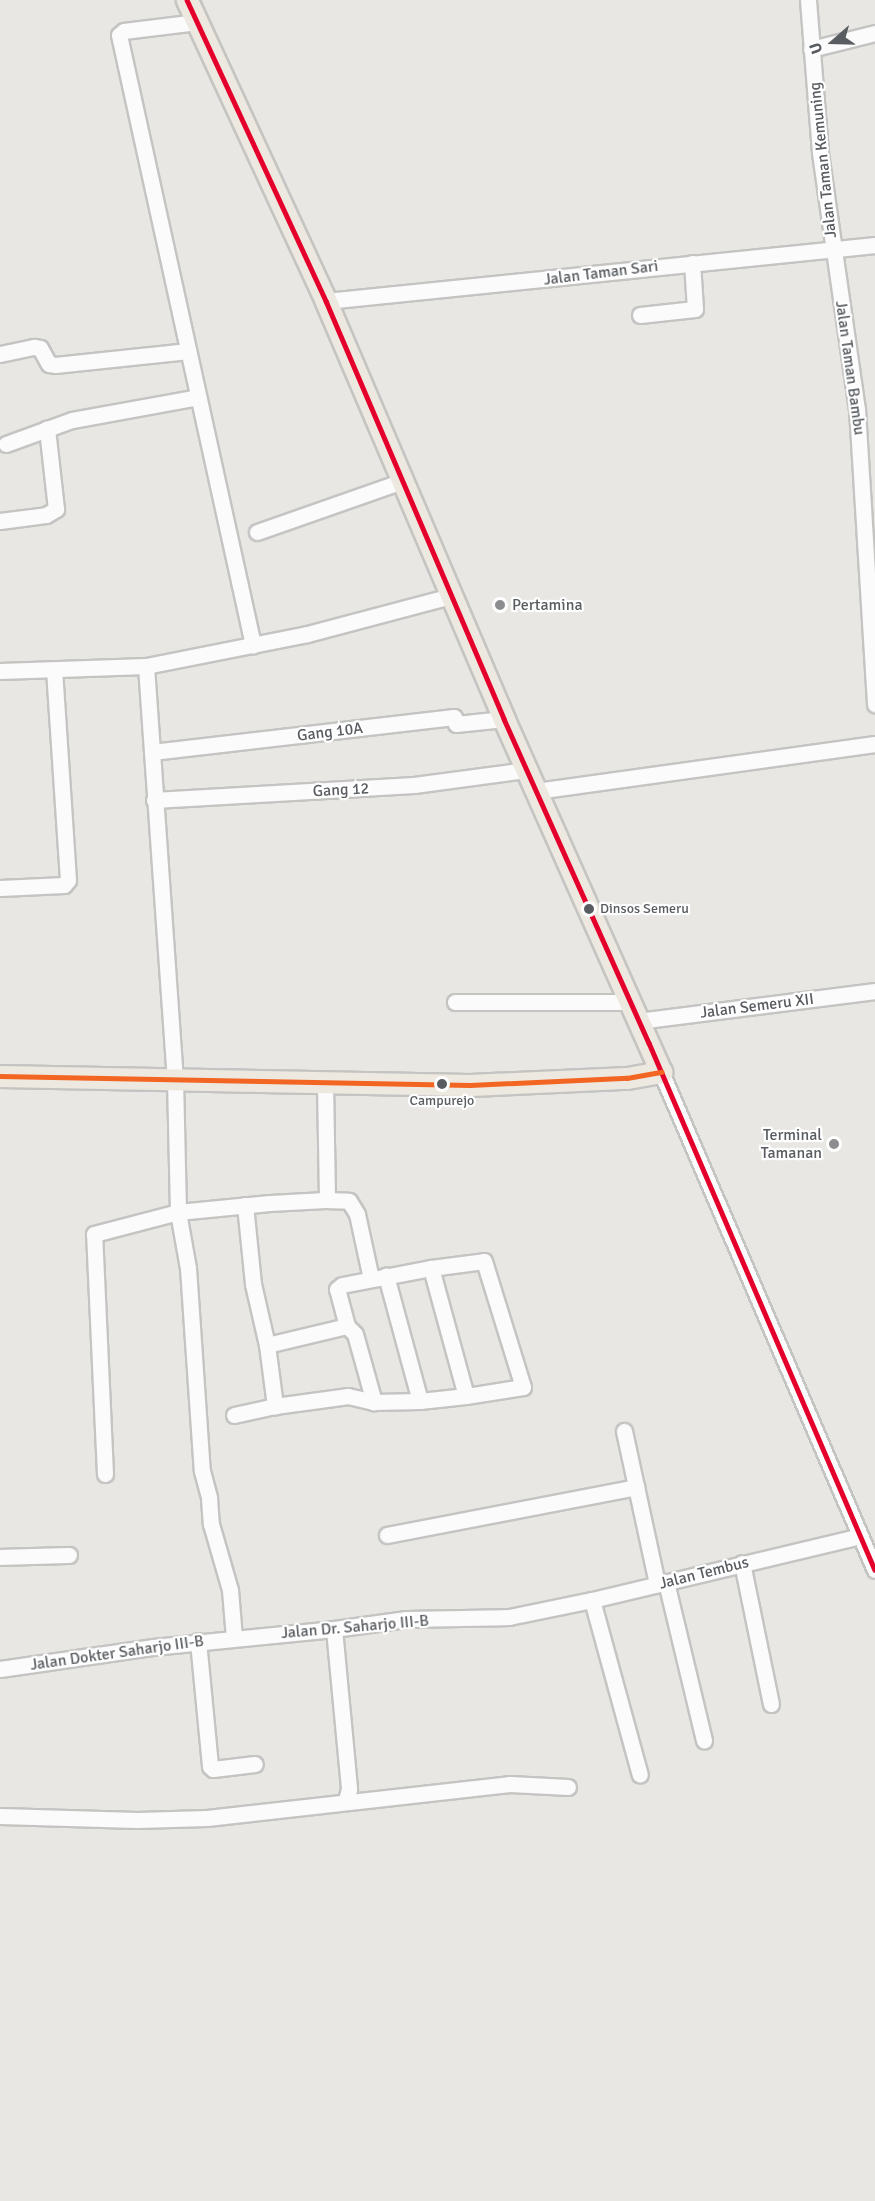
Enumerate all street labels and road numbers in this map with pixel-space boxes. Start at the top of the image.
street label: Jalan Taman Kemuning [805,81,841,239]
street label: Jalan Taman Sari [543,256,659,290]
street label: Jalan Taman Bambu [831,300,869,436]
street label: Gang 10A [296,718,364,746]
street label: Gang 12 [312,779,370,801]
street label: Jalan Semeru XII [699,989,815,1023]
street label: Jalan Tembus [657,1553,751,1593]
street label: Jalan Dr. Saharjo III-B [280,1611,430,1643]
street label: Jalan Dokter Saharjo III-B [29,1631,205,1675]

